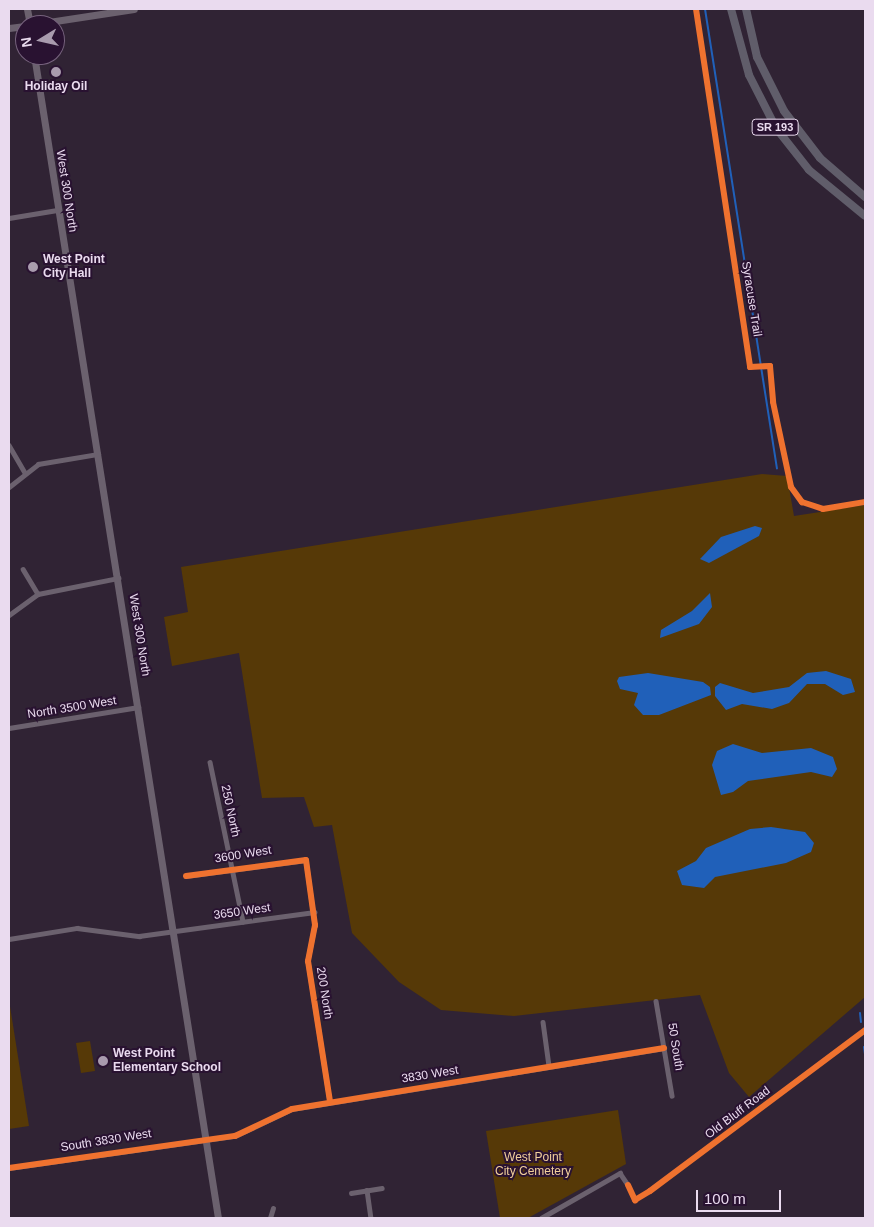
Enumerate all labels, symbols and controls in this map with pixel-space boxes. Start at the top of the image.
north arrow [15,15,65,65]
text: N [17,36,35,48]
marker: Holiday Oil [50,66,62,78]
place label: Holiday Oil [25,80,87,94]
road number: SR 193 [751,118,799,136]
street label: West 300 North [52,149,80,233]
place label: West Point City Hall [43,253,105,281]
street label: Syracuse Trail [738,260,764,338]
marker: West Point City Hall [27,261,39,273]
street label: West 300 North [125,593,153,677]
street label: North 3500 West [27,694,117,722]
street label: 250 North [217,784,243,838]
street label: 3600 West [214,843,272,867]
street label: 3650 West [213,901,271,923]
street label: 200 North [313,966,335,1020]
street label: 50 South [664,1022,686,1072]
place label: West Point Elementary School [113,1047,221,1075]
marker: West Point Elementary School [97,1055,109,1067]
street label: 3830 West [401,1063,459,1087]
street label: Old Bluff Road [703,1084,773,1142]
street label: South 3830 West [60,1127,152,1155]
park label: West Point City Cemetery [495,1151,571,1179]
scale bar [699,1180,784,1212]
text: 100 m [704,1190,746,1207]

